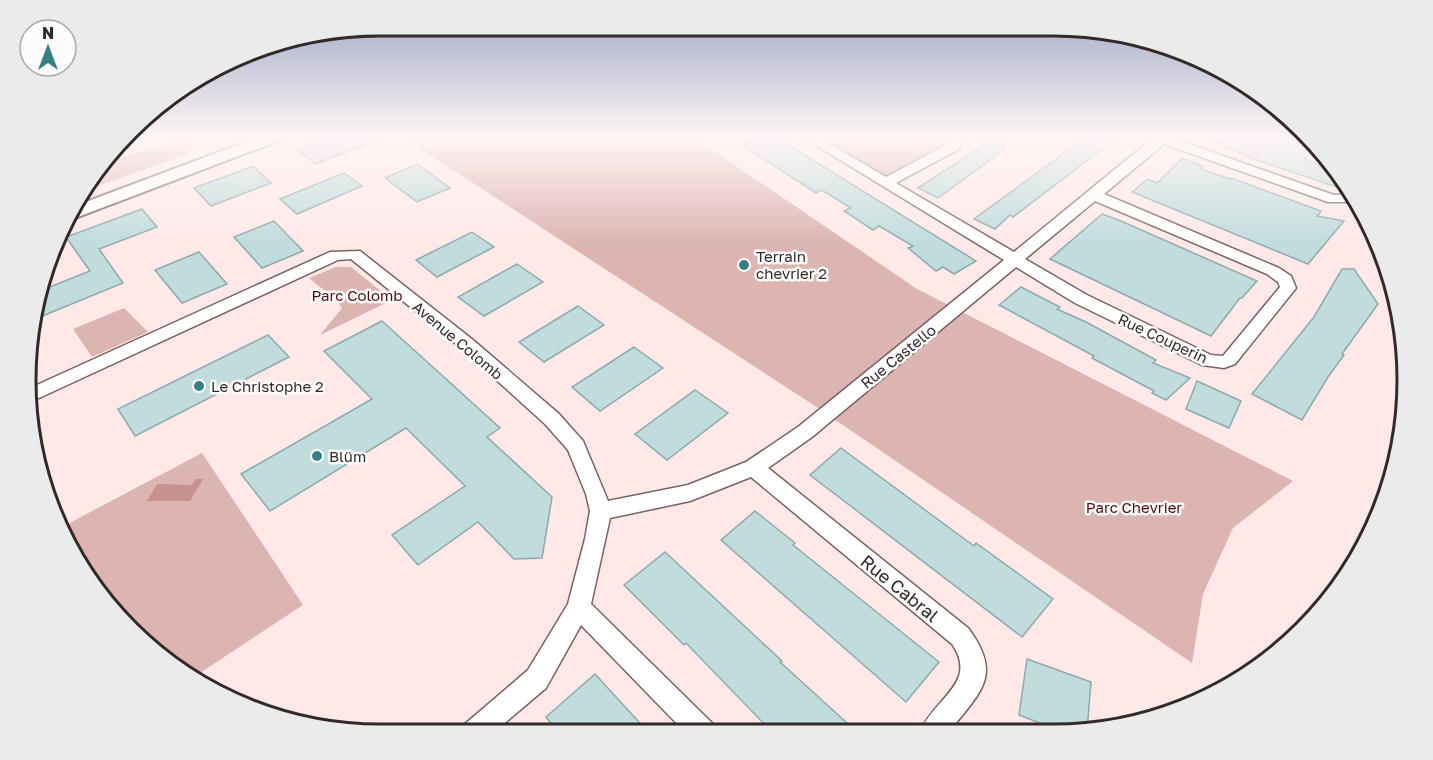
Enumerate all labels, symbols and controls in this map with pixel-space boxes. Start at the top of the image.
north arrow [18,18,78,78]
text: N [42,23,54,43]
place label: Terrain chevrier 2 [756,247,827,282]
marker: Terrain chevrier 2 [737,258,751,272]
park label: Parc Colomb [311,286,403,304]
street label: Avenue Colomb [409,297,507,383]
street label: Rue Couperin [1115,309,1211,367]
street label: Rue Castello [857,320,939,392]
place label: Le Christophe 2 [211,377,324,395]
marker: Le Christophe 2 [192,379,206,393]
place label: Blüm [329,447,366,465]
marker: Blüm [310,449,324,463]
park label: Parc Chevrier [1086,498,1182,516]
street label: Rue Cabral [857,550,944,626]

